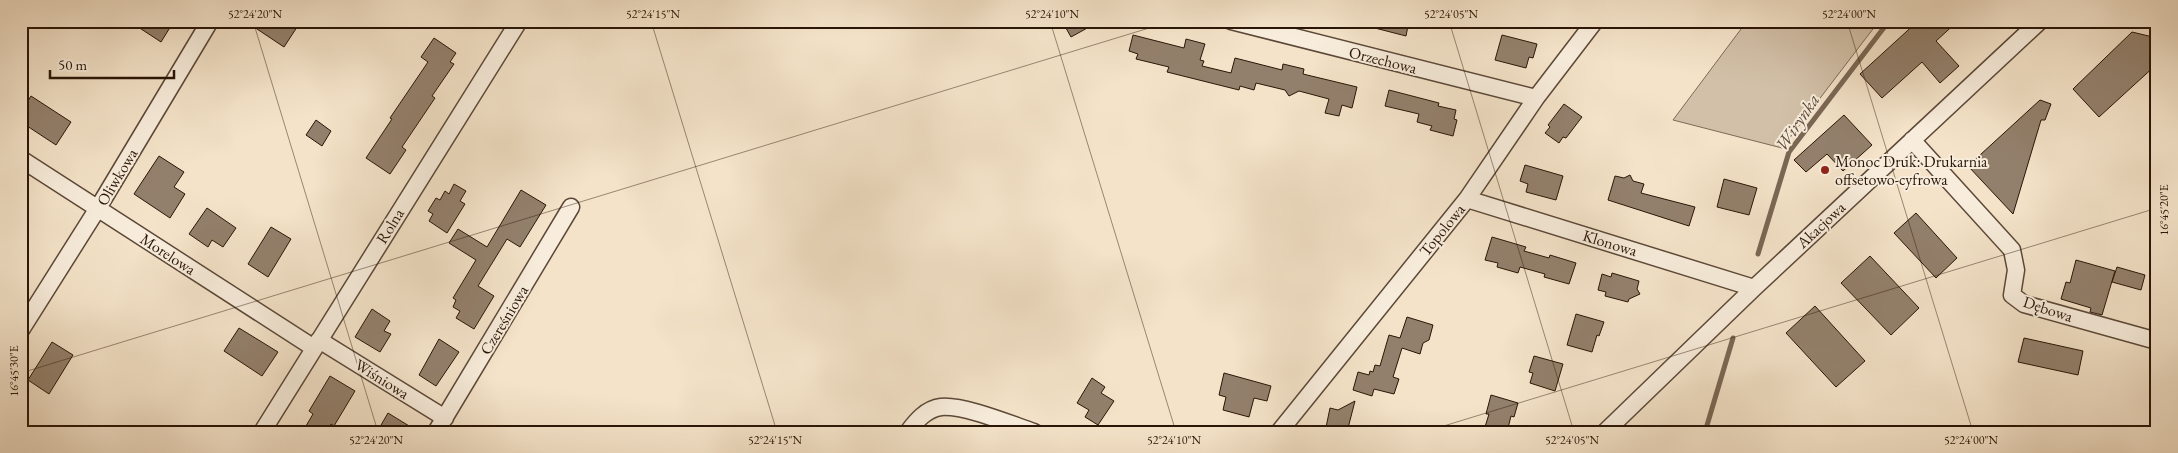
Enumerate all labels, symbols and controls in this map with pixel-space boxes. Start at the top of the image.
text: 52°24'20"N [228,6,282,22]
text: 52°24'15"N [626,6,680,22]
text: 52°24'10"N [1025,6,1079,22]
text: 52°24'05"N [1424,6,1478,22]
text: 52°24'00"N [1822,6,1876,22]
street label: Orzechowa [1347,41,1420,79]
scale bar [50,48,174,80]
text: 50 m [58,55,87,74]
water label: Wirynka [1770,89,1825,156]
street label: Oliwkowa [92,144,143,210]
place label: Monoc Druk: Drukarnia offsetowo-cyfrowa [1835,151,1988,190]
marker: Monoc Druk: Drukarnia offsetowo-cyfrowa [1819,164,1831,176]
text: 16°45'20"E [2156,184,2172,236]
street label: Akacjowa [1791,197,1850,254]
street label: Topolowa [1414,199,1470,261]
street label: Rolna [371,204,409,248]
street label: Klonowa [1580,225,1640,261]
street label: Morelowa [136,228,200,280]
street label: Czereśniowa [475,281,533,359]
street label: Dębowa [2020,291,2076,327]
text: 16°45'30"E [6,345,22,397]
street label: Wiśniowa [351,354,414,404]
text: 52°24'20"N [349,432,403,448]
text: 52°24'15"N [748,432,802,448]
text: 52°24'10"N [1147,432,1201,448]
text: 52°24'05"N [1545,432,1599,448]
text: 52°24'00"N [1944,432,1998,448]

